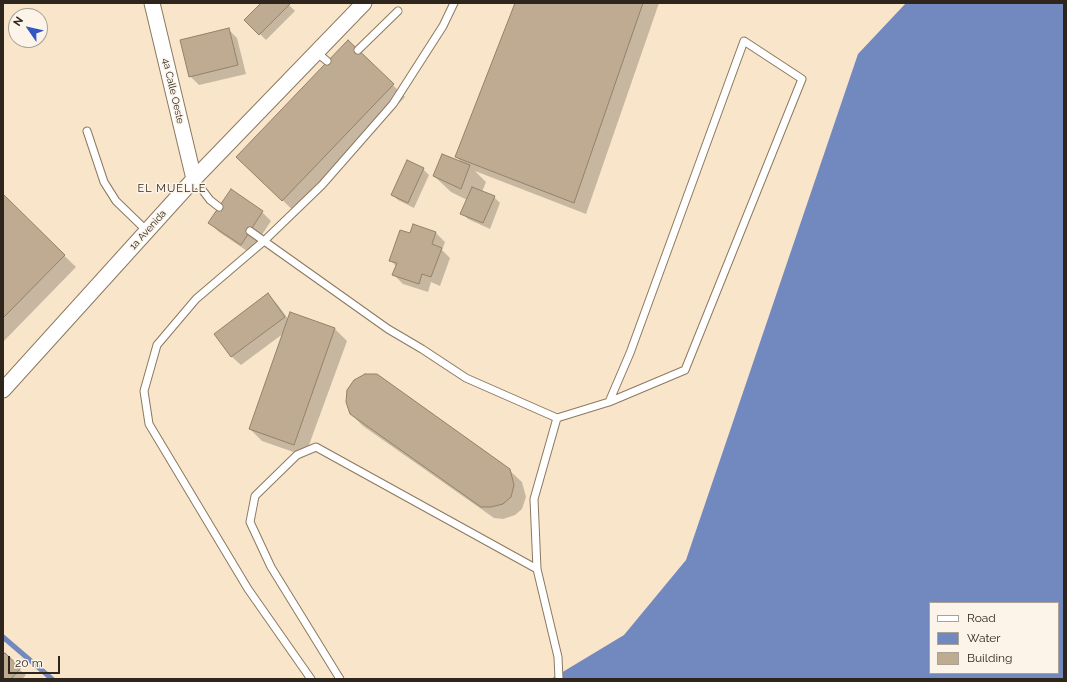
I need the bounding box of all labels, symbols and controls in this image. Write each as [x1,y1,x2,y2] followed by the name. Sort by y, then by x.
[8,8,48,48] north arrow
[11,14,26,29] text: N
[160,57,186,125] street label: 4a Calle Oeste
[137,182,207,196] district label: EL MUELLE
[127,208,169,252] street label: 1a Avenida
[929,602,1059,674] legend
[967,611,996,625] text: Road
[967,631,1001,645] text: Water
[10,648,62,674] scale bar
[967,651,1013,665] text: Building
[15,656,43,670] text: 20 m

